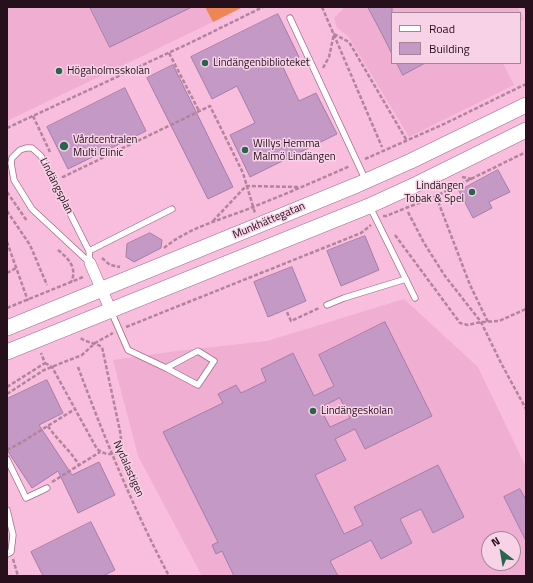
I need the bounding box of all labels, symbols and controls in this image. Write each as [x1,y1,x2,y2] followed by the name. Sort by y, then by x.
[391,12,521,64] legend
[429,19,455,38] text: Road
[429,39,470,58] text: Building
[213,56,310,70] place label: Lindängenbiblioteket
[200,58,210,68] marker: Lindängenbiblioteket
[67,64,150,78] place label: Högaholmsskolan
[54,66,64,76] marker: Högaholmsskolan
[73,133,137,159] place label: Vårdcentralen Multi Clinic
[253,137,336,163] place label: Willys Hemma Malmö Lindängen
[58,140,70,152] marker: Vårdcentralen Multi Clinic
[240,145,250,155] marker: Willys Hemma Malmö Lindängen
[36,156,76,216] street label: Lindängsplan
[405,179,464,205] place label: Lindängen Tobak & Spel
[467,187,477,197] marker: Lindängen Tobak & Spel
[231,200,307,242] street label: Munkhättegatan
[321,404,393,418] place label: Lindängeskolan
[308,406,318,416] marker: Lindängeskolan
[110,439,146,499] street label: Nydalastigen
[481,531,521,571] north arrow
[488,533,503,550] text: N

